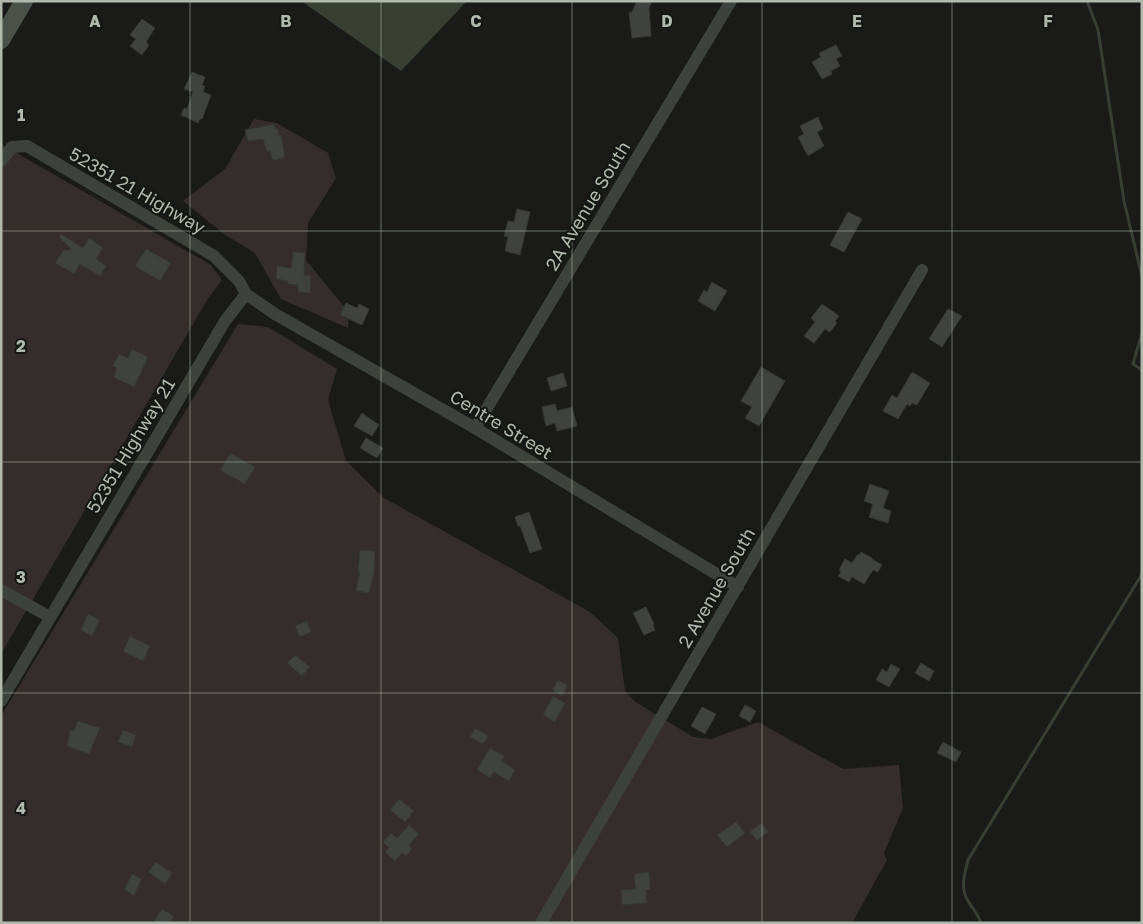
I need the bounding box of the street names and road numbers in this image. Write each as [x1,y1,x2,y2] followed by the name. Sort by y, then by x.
[540,137,634,274] street label: 2A Avenue South
[66,142,209,238] street label: 52351 21 Highway
[81,374,179,517] street label: 52351 Highway 21
[446,385,557,463] street label: Centre Street
[673,524,759,651] street label: 2 Avenue South

